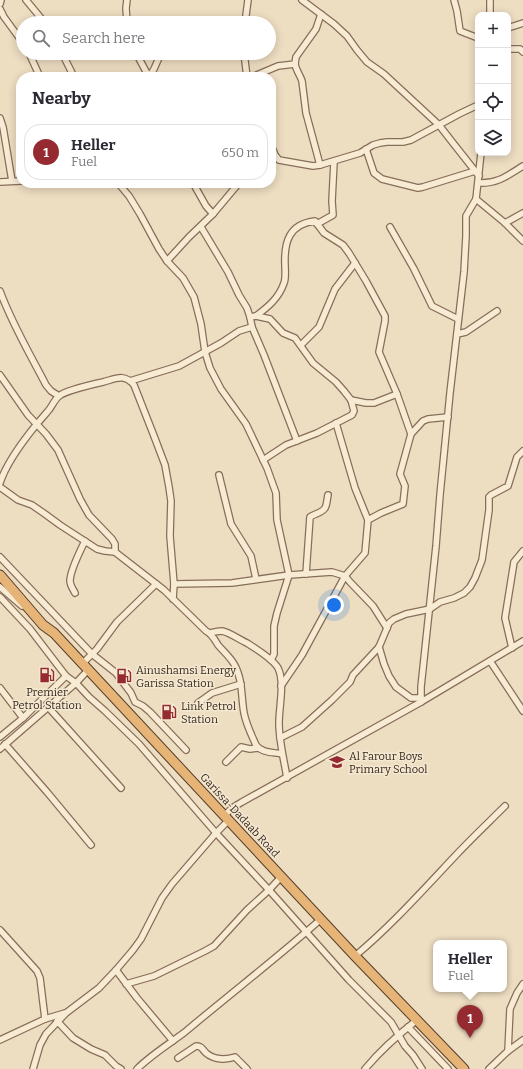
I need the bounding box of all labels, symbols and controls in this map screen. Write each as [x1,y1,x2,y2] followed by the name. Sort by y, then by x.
[475,12,511,156] map controls
[475,12,511,48] button: +
[16,16,276,60] search box
[30,27,52,49] icon: search
[62,29,145,47] text: Search here
[475,48,511,84] button: −
[475,84,511,120] button: locate
[32,88,91,109] text: Nearby
[475,120,511,156] button: layers
[71,136,116,154] text: Heller
[43,145,49,160] text: 1
[221,145,259,160] text: 650 m
[71,154,97,169] text: Fuel
[324,595,344,615] your location
[136,664,236,690] place label: Ainushamsi Energy Garissa Station
[38,666,56,684] fuel station icon: Premier Petrol Station
[115,667,133,685] fuel station icon: Ainushamsi Energy Garissa Station
[12,686,82,712] place label: Premier Petrol Station
[181,700,236,726] place label: Link Petrol Station
[160,703,178,721] fuel station icon: Link Petrol Station
[349,750,428,776] place label: Al Farour Boys Primary School
[328,753,346,771] school or university icon: Al Farour Boys Primary School
[197,771,282,860] street label: Garissa-Dadaab Road
[433,940,507,992] popup
[448,950,492,968] text: Heller
[448,968,474,983] text: Fuel
[457,1005,483,1038] pin: 1

